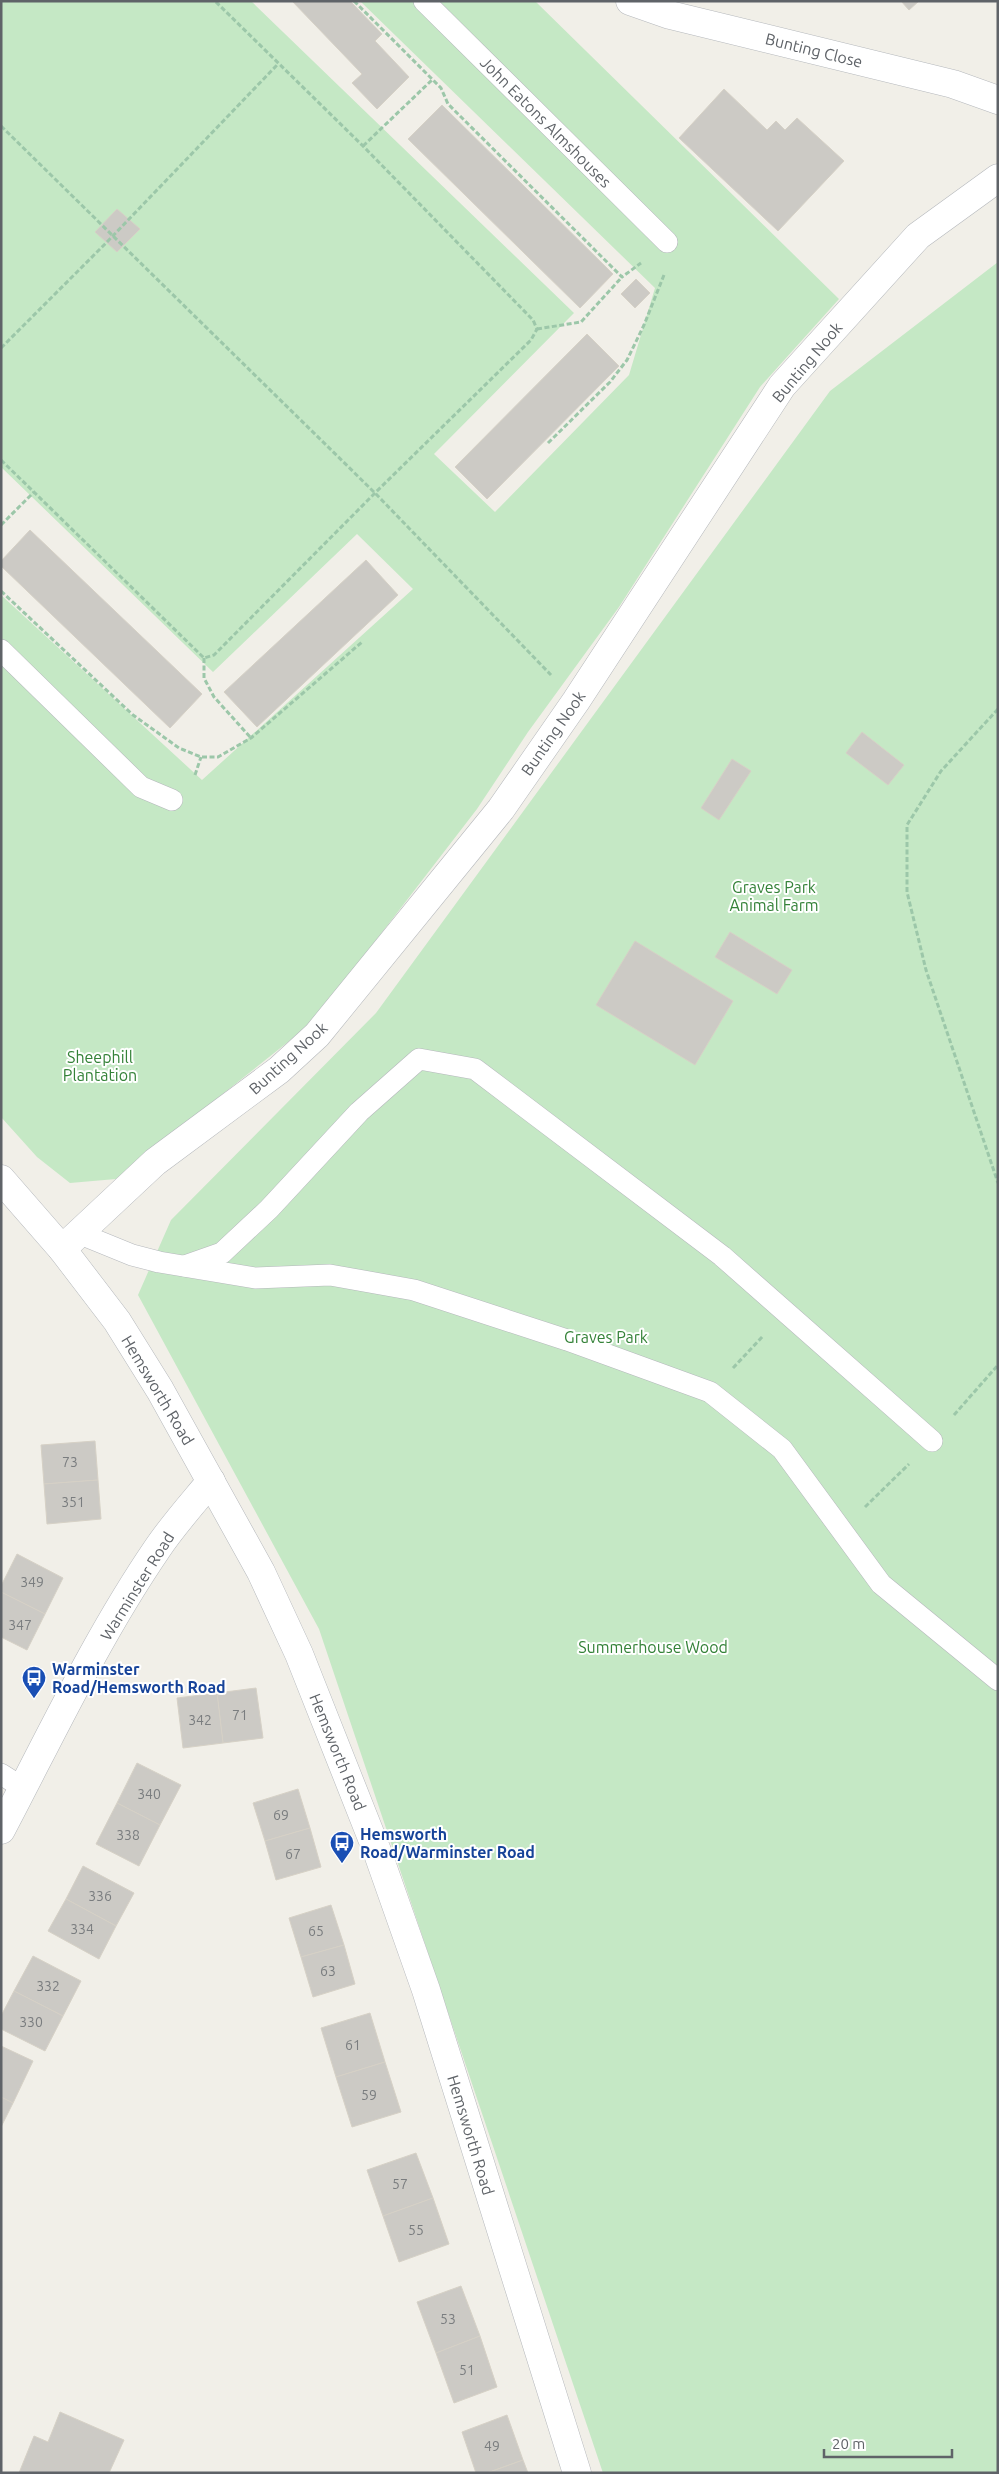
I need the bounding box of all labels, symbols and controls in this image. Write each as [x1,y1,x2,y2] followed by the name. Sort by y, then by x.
[763,29,865,71] street label: Bunting Close
[477,53,615,191] street label: John Eatons Almshouses
[768,318,846,406] street label: Bunting Nook
[517,687,589,779] street label: Bunting Nook
[729,878,819,914] park label: Graves Park Animal Farm
[245,1018,331,1098] street label: Bunting Nook
[63,1048,137,1084] park label: Sheephill Plantation
[564,1328,648,1346] park label: Graves Park
[118,1332,198,1448] street label: Hemsworth Road
[62,1454,78,1470] house number: 73
[61,1494,85,1510] house number: 351
[96,1529,178,1643] street label: Warminster Road
[20,1574,44,1590] house number: 349
[8,1617,32,1633] house number: 347
[578,1638,728,1656] park label: Summerhouse Wood
[52,1660,226,1696] place label: Warminster Road/Hemsworth Road
[21,1665,47,1699] bus stop icon: Warminster Road/Hemsworth Road
[306,1691,370,1813] street label: Hemsworth Road
[232,1707,248,1723] house number: 71
[188,1712,212,1728] house number: 342
[137,1786,161,1802] house number: 340
[273,1807,289,1823] house number: 69
[360,1825,535,1861] place label: Hemsworth Road/Warminster Road
[116,1827,140,1843] house number: 338
[329,1830,355,1864] bus stop icon: Hemsworth Road/Warminster Road
[285,1846,301,1862] house number: 67
[88,1888,112,1904] house number: 336
[70,1921,94,1937] house number: 334
[308,1923,324,1939] house number: 65
[320,1963,336,1979] house number: 63
[36,1978,60,1994] house number: 332
[19,2014,43,2030] house number: 330
[345,2037,361,2053] house number: 61
[444,2073,498,2197] street label: Hemsworth Road
[361,2087,377,2103] house number: 59
[392,2176,408,2192] house number: 57
[408,2222,424,2238] house number: 55
[440,2311,456,2327] house number: 53
[459,2362,475,2378] house number: 51
[824,2426,952,2458] scale bar
[832,2435,865,2452] text: 20 m
[484,2438,500,2454] house number: 49

